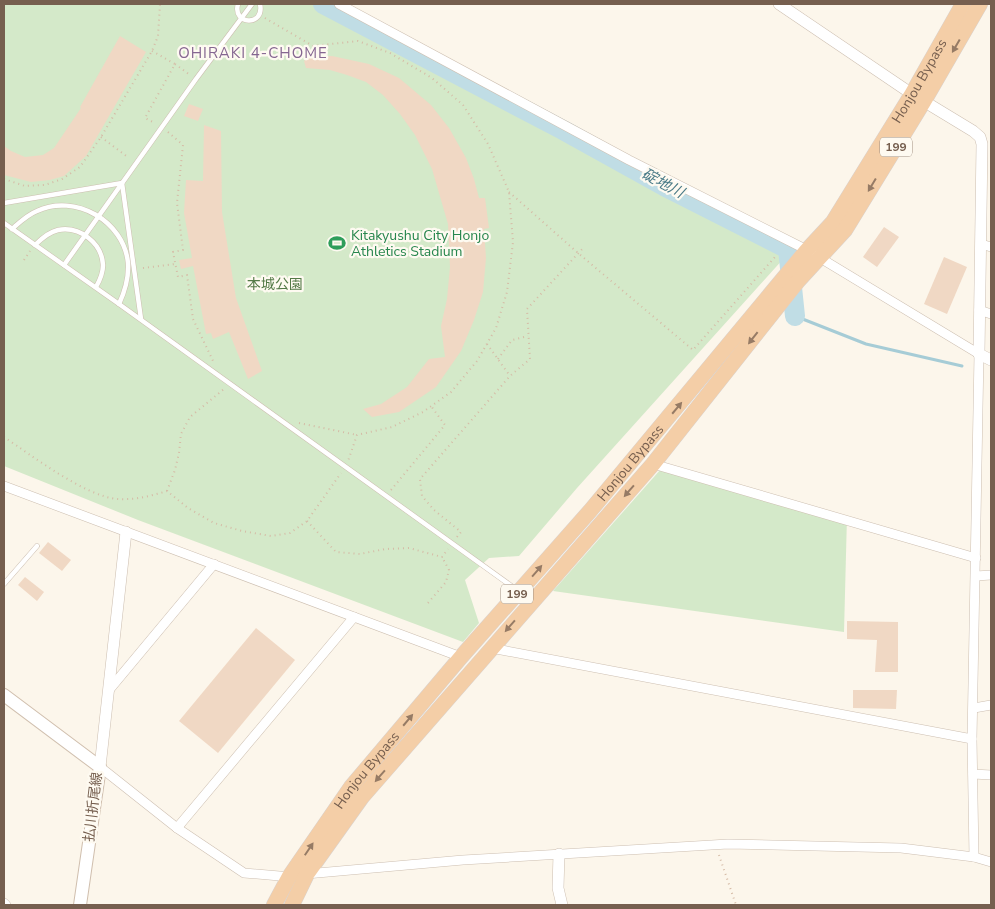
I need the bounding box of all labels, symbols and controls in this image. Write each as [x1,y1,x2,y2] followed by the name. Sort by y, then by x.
[887,35,951,127] street label: Honjou Bypass
[951,39,960,52] one-way arrow
[178,43,328,63] district label: OHIRAKI 4-CHOME
[880,138,912,156] road number: 199
[638,164,689,203] water label: 碇地川
[868,179,877,192] one-way arrow
[351,226,489,261] place label: Kitakyushu City Honjo Athletics Stadium
[327,233,347,253] sports icon: Kitakyushu City Honjo Athletics Stadium
[247,275,303,294] park label: 本城公園
[747,331,758,344] one-way arrow
[671,401,682,414] one-way arrow
[593,420,668,505] street label: Honjou Bypass
[623,485,635,497] one-way arrow
[531,566,543,578] one-way arrow
[501,584,533,604] road number: 199
[504,620,515,633] one-way arrow
[402,714,413,727] one-way arrow
[329,727,404,812] street label: Honjou Bypass
[375,769,386,782] one-way arrow
[79,771,107,843] street label: 払川折尾線
[304,842,314,856] one-way arrow

